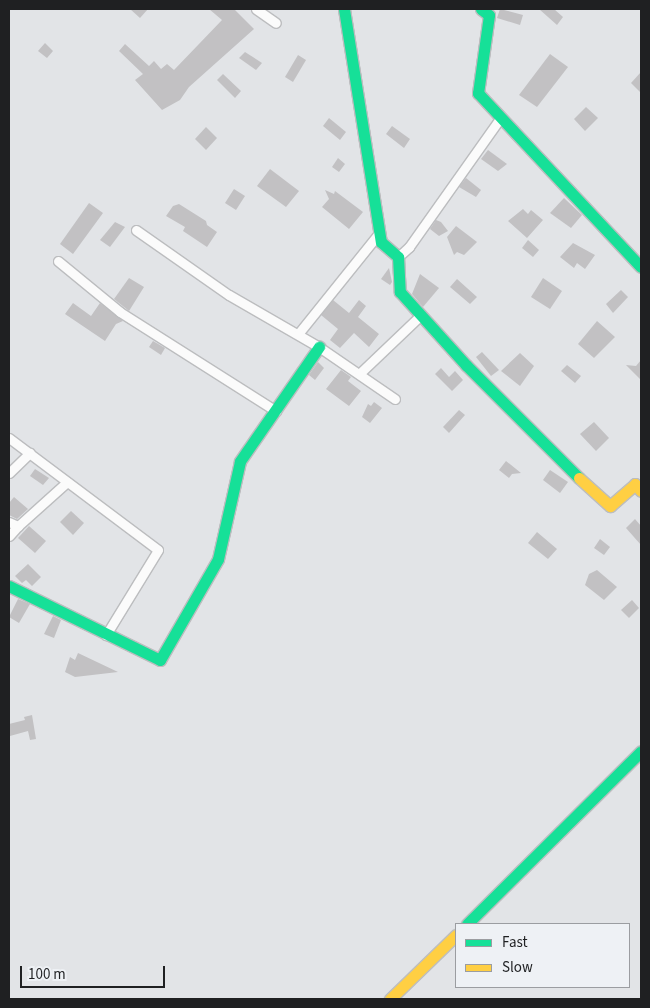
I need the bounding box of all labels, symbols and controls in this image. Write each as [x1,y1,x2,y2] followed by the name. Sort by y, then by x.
[455,923,630,988] legend
[502,932,528,953] text: Fast
[22,956,168,988] scale bar
[502,957,533,978] text: Slow
[28,964,66,985] text: 100 m

